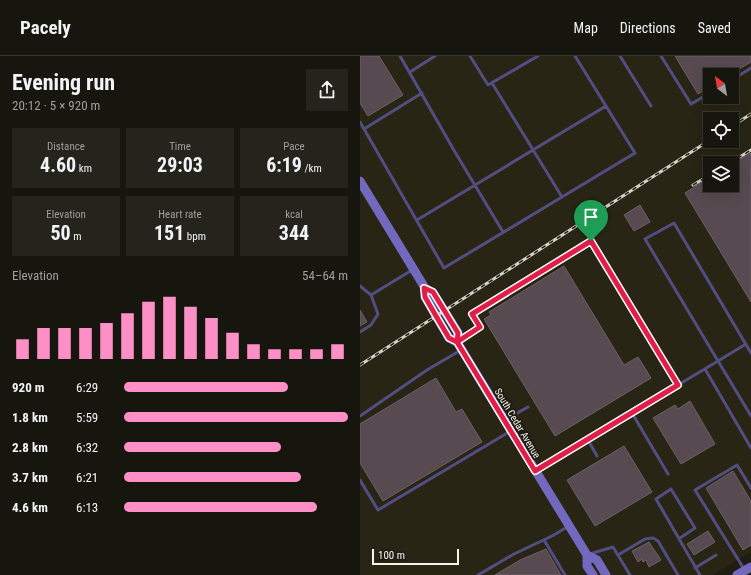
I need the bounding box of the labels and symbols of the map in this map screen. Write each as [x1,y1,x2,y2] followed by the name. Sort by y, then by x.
[703,68,739,104] north arrow
[574,200,608,241] pin
[492,386,543,460] street label: South Cedar Avenue
[372,547,459,566] scale bar

